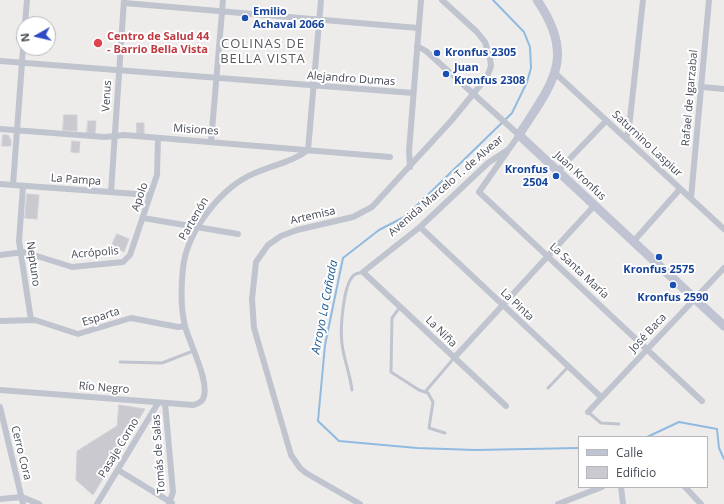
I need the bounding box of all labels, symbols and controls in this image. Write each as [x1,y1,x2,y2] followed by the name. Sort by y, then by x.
[253,5,324,31] place label: Emilio Achaval 2066
[240,13,250,23] marker: Emilio Achaval 2066
[16,16,56,56] north arrow
[107,30,209,56] place label: Centro de Salud 44 - Barrio Bella Vista
[17,32,33,43] text: N
[220,36,306,67] district label: COLINAS DE BELLA VISTA
[92,37,104,49] marker: Centro de Salud 44 - Barrio Bella Vista
[445,46,516,60] place label: Kronfus 2305
[432,48,442,58] marker: Kronfus 2305
[679,49,701,147] street label: Rafael de Igarzabal
[454,61,525,87] place label: Juan Kronfus 2308
[306,69,396,89] street label: Alejandro Dumas
[441,69,451,79] marker: Juan Kronfus 2308
[100,80,114,112] street label: Venus
[609,108,685,180] street label: Saturnino Laspiur
[173,122,219,138] street label: Misiones
[386,133,506,239] street label: Avenida Marcelo T. de Alvear
[551,149,609,203] street label: Juan Kronfus
[505,163,548,189] place label: Kronfus 2504
[551,171,561,181] marker: Kronfus 2504
[50,172,102,188] street label: La Pampa
[129,181,151,213] street label: Apolo
[176,195,212,243] street label: Partenón
[289,204,337,228] street label: Artemisa
[547,240,611,302] street label: La Santa María
[23,241,43,287] street label: Neptuno
[71,244,119,262] street label: Acrópolis
[654,252,664,262] marker: Kronfus 2575
[309,259,341,355] water label: Arroyo La Cañada
[623,263,695,277] place label: Kronfus 2575
[668,280,678,290] marker: Kronfus 2590
[498,286,536,324] street label: La Pinta
[637,291,709,305] place label: Kronfus 2590
[81,305,121,329] street label: Esparta
[627,311,669,355] street label: José Baca
[423,314,459,350] street label: La Niña
[78,380,130,396] street label: Río Negro
[150,414,168,494] street label: Tomás de Salas
[96,416,142,480] street label: Pasaje Corno
[8,424,34,482] street label: Cerro Cora
[578,436,708,488] legend
[616,444,643,461] text: Calle
[616,464,656,481] text: Edificio

